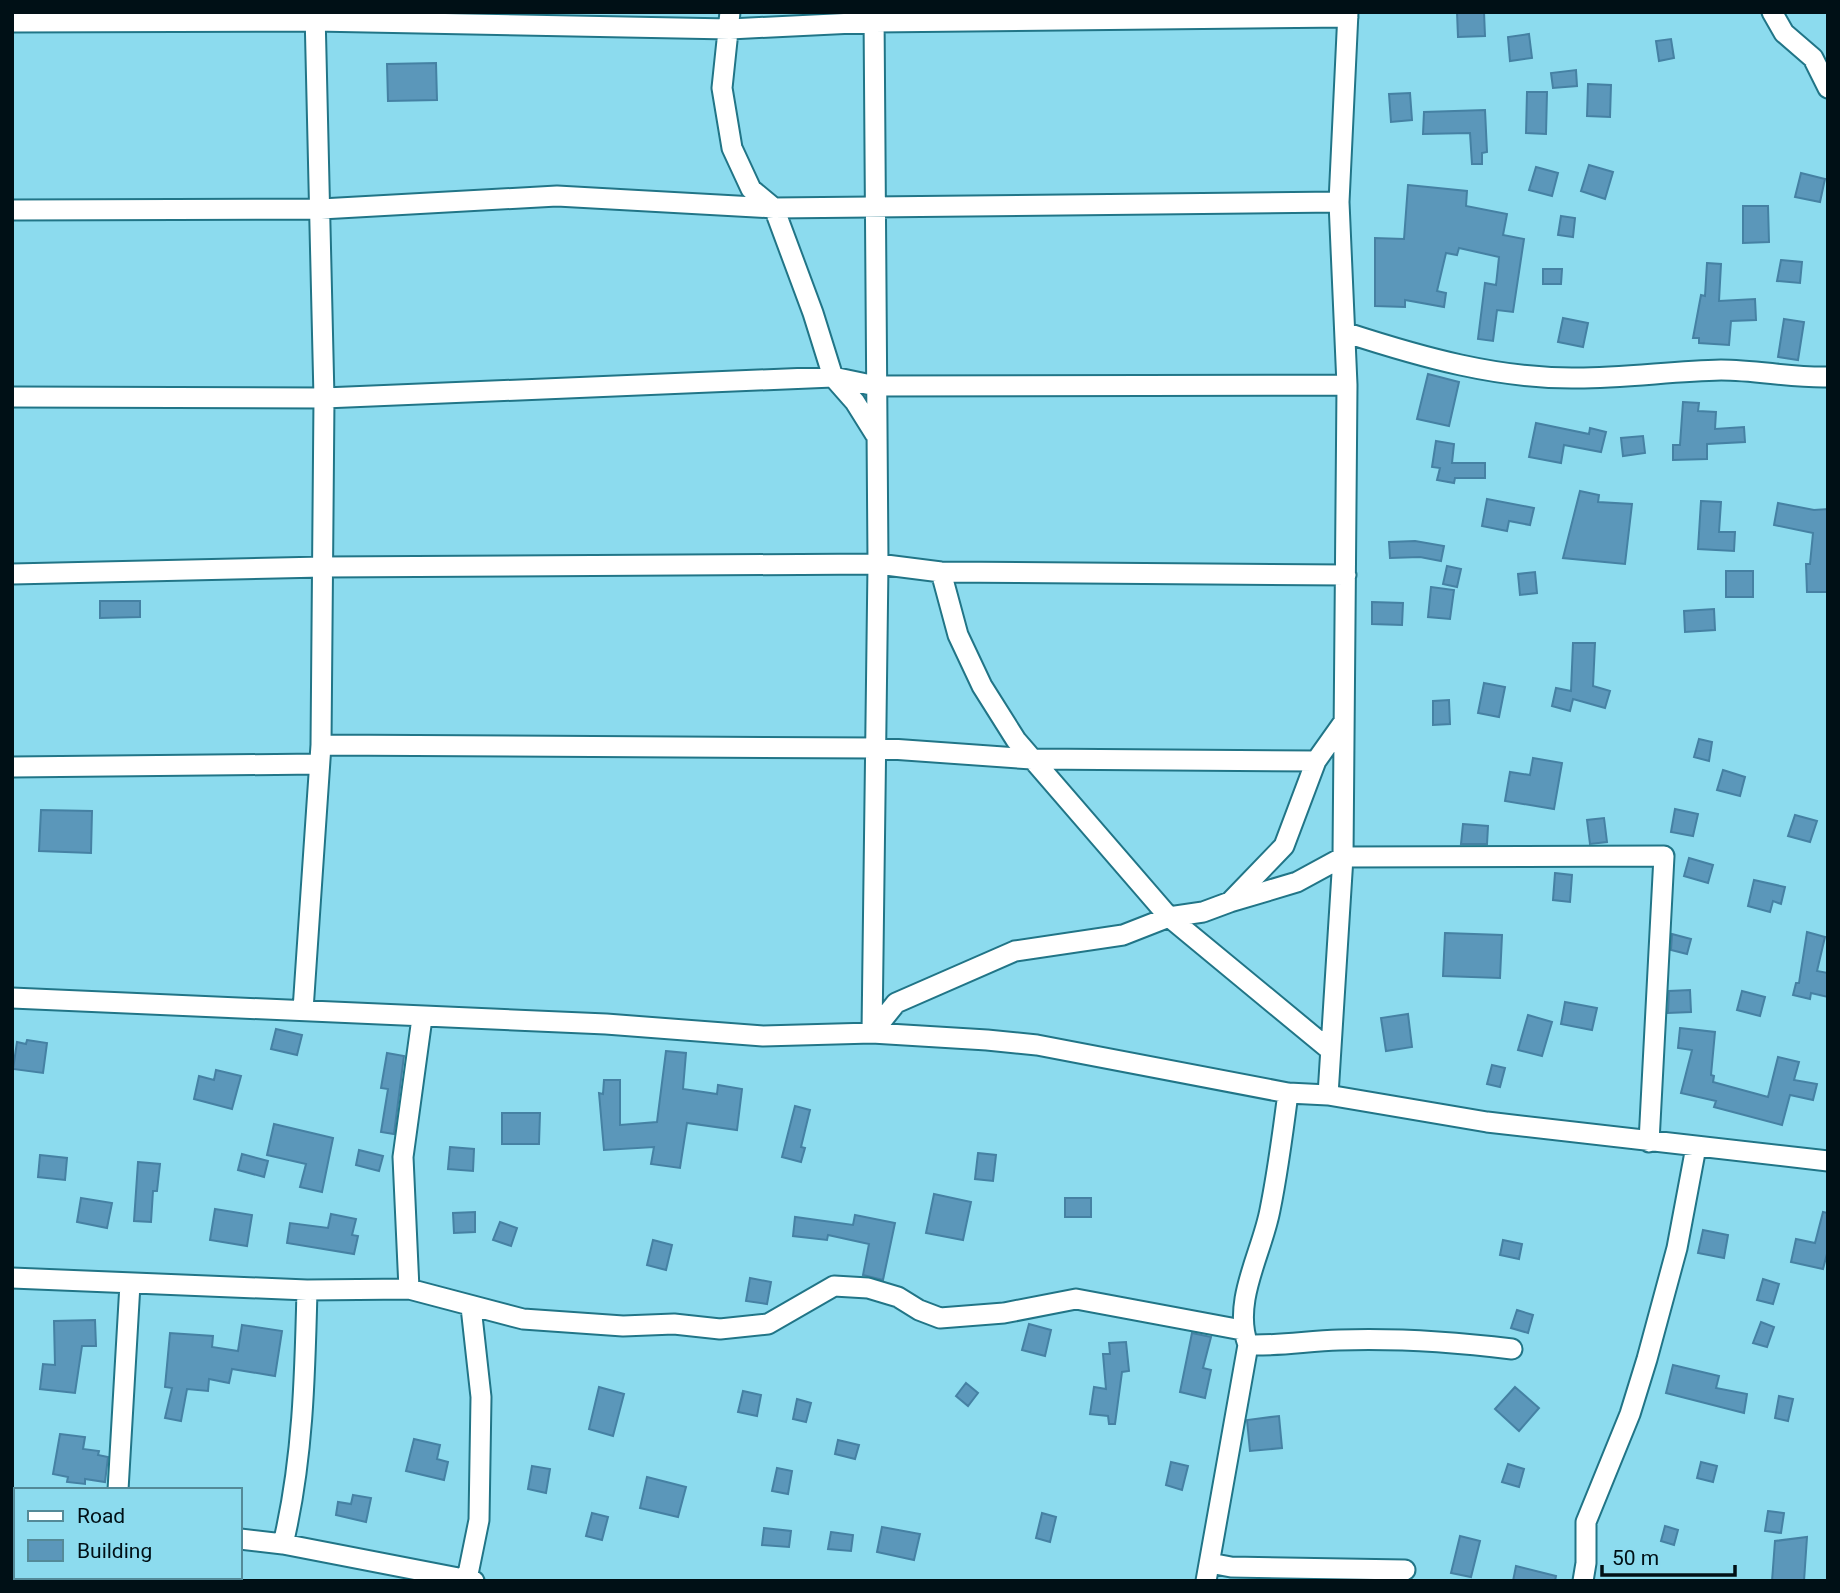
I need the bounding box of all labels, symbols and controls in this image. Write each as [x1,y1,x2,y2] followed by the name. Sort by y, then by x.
[14,1488,242,1579] legend
[77,1504,125,1528] text: Road
[1602,1534,1735,1578] scale bar
[77,1539,152,1563] text: Building
[1612,1546,1659,1570] text: 50 m

